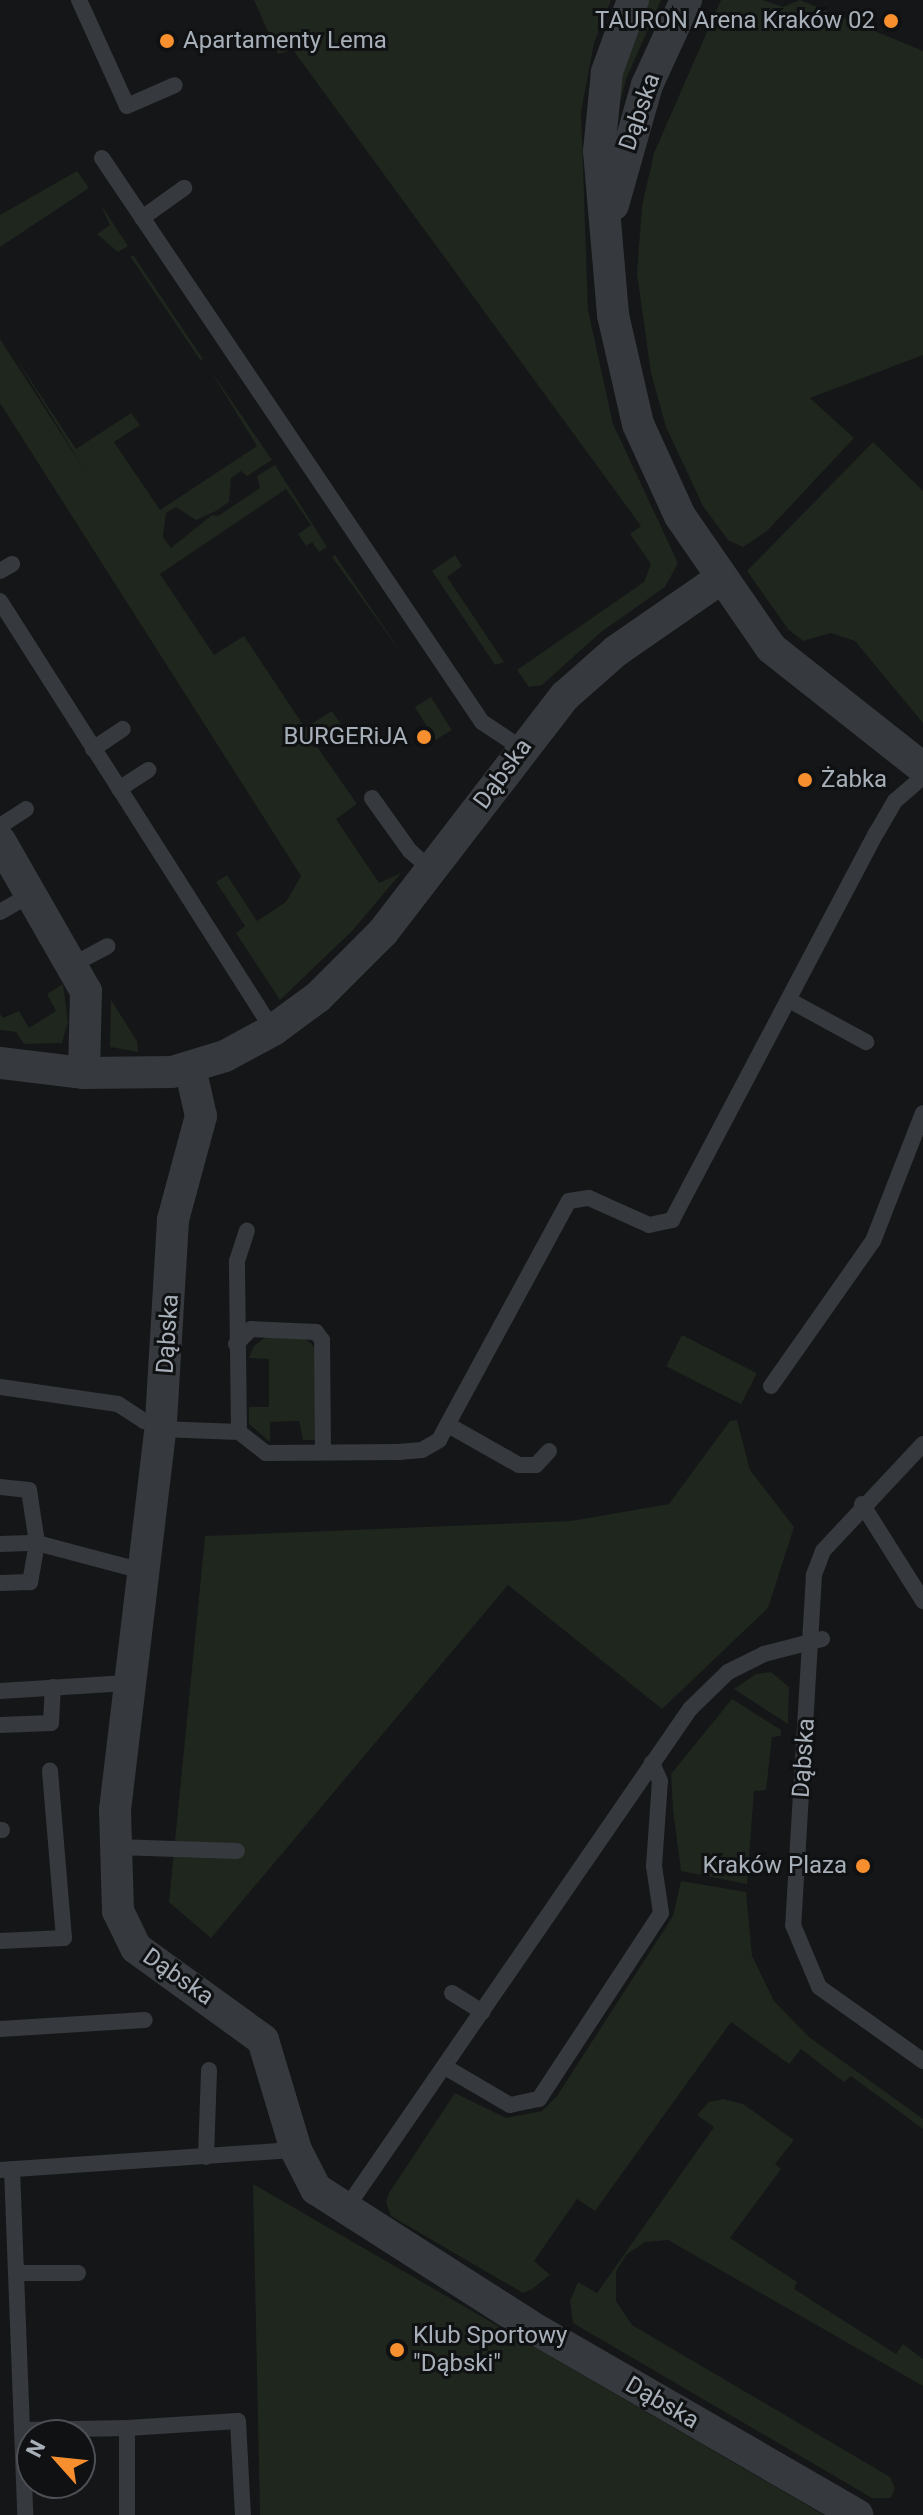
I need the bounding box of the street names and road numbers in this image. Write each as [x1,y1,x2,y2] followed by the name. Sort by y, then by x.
[613,70,667,154] street label: Dąbska
[468,733,538,815] street label: Dąbska
[151,1293,185,1375] street label: Dąbska
[787,1717,821,1799] street label: Dąbska
[137,1942,219,2012] street label: Dąbska
[620,2371,704,2435] street label: Dąbska

